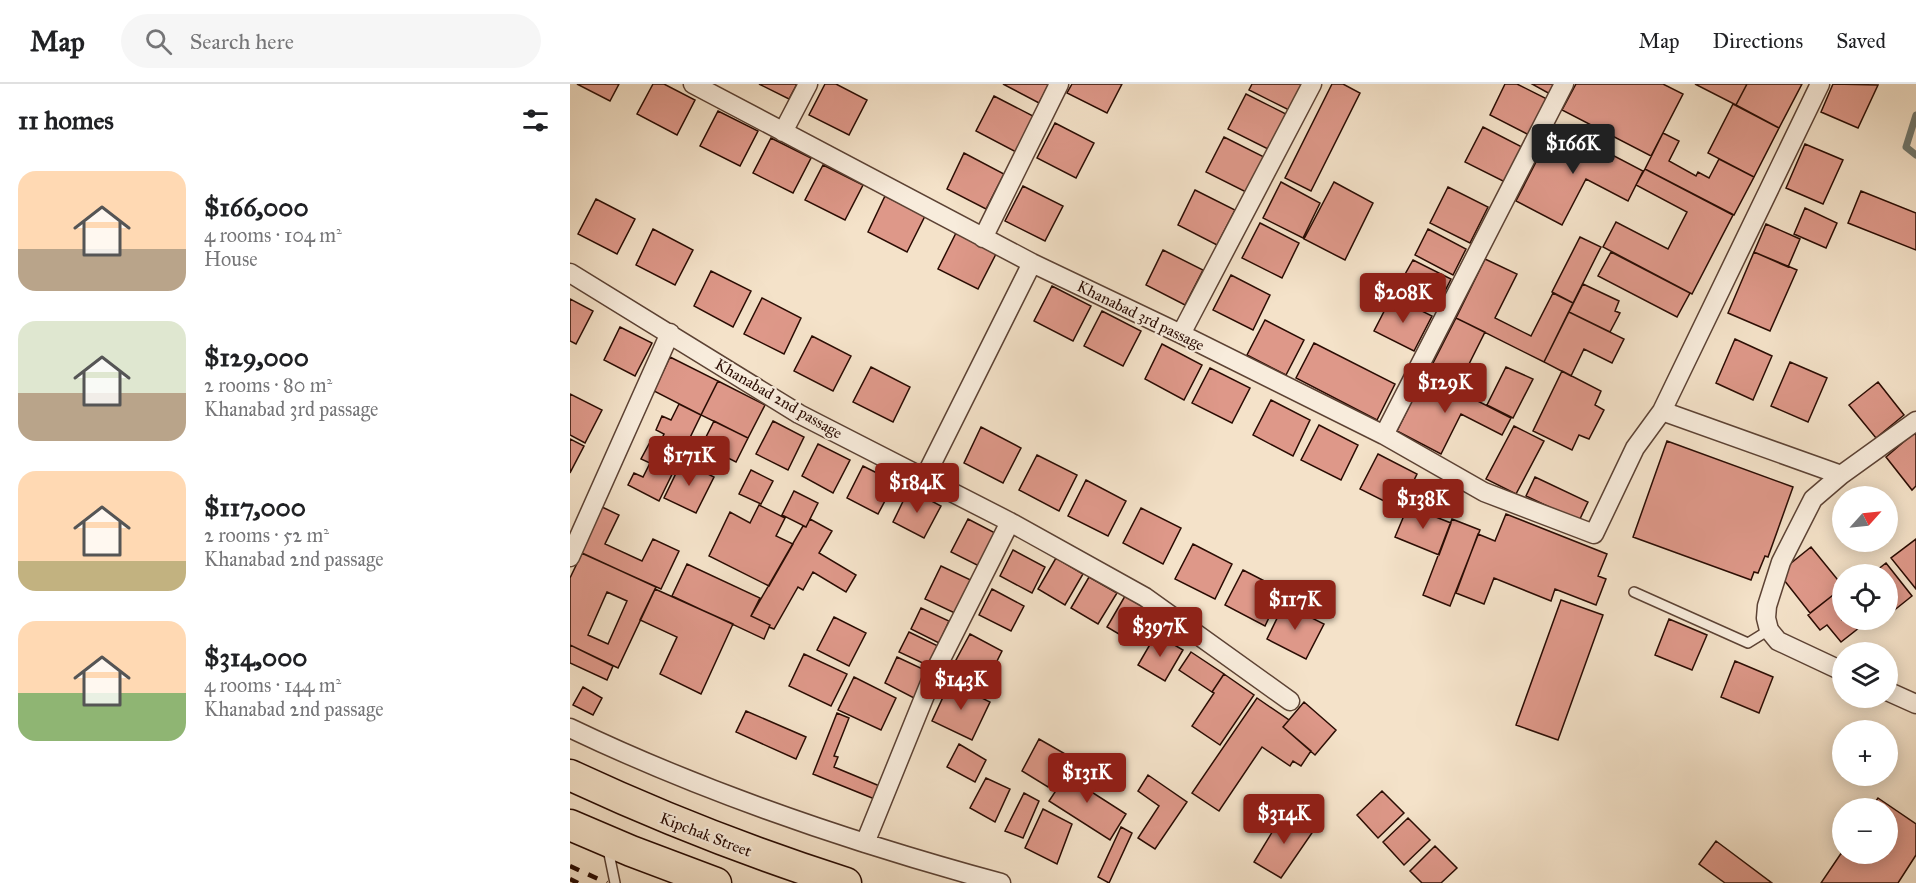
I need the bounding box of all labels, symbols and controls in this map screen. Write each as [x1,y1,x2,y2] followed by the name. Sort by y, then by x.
[121,14,541,68] search box
[30,24,85,59] text: Map
[142,25,175,58] icon: search
[190,28,294,55] text: Search here
[1639,28,1680,54] text: Map
[1713,28,1803,54] text: Directions
[1836,28,1886,54] text: Saved
[18,104,114,136] text: 11 homes
[519,104,552,137] icon: filters
[1531,124,1615,175] pin: $166K
[1546,131,1600,155] text: $166K
[204,191,309,223] text: $166,000
[66,195,138,267] icon: home
[204,223,342,247] text: 4 rooms · 104 m²
[204,247,258,271] text: House
[1361,273,1445,324] pin: $208K
[1073,276,1208,356] street label: Khanabad 3rd passage
[1374,280,1432,304] text: $208K
[204,341,309,373] text: $129,000
[66,345,138,417] icon: home
[711,354,846,444] street label: Khanabad 2nd passage
[1403,363,1487,414] pin: $129K
[1418,370,1472,394] text: $129K
[204,373,332,397] text: 2 rooms · 80 m²
[204,397,378,421] text: Khanabad 3rd passage
[647,436,731,487] pin: $171K
[663,443,715,467] text: $171K
[875,463,959,514] pin: $184K
[889,470,945,494] text: $184K
[1381,479,1465,530] pin: $138K
[1397,486,1449,510] text: $138K
[1832,486,1898,552] north arrow
[1832,486,1898,864] map controls
[204,491,306,523] text: $117,000
[66,495,138,567] icon: home
[204,523,329,547] text: 2 rooms · 52 m²
[204,547,384,571] text: Khanabad 2nd passage
[1832,564,1898,630] button: locate
[1253,580,1337,631] pin: $117K
[1269,587,1321,611] text: $117K
[1118,607,1202,658] pin: $397K
[1132,614,1188,638] text: $397K
[204,641,307,673] text: $314,000
[1832,642,1898,708] button: layers
[66,645,138,717] icon: home
[919,660,1003,711] pin: $143K
[934,667,988,691] text: $143K
[204,673,341,697] text: 4 rooms · 144 m²
[204,697,384,721] text: Khanabad 2nd passage
[1832,720,1898,786] button: +
[1045,753,1129,804] pin: $131K
[1062,760,1112,784] text: $131K
[1242,794,1326,845] pin: $314K
[1832,798,1898,864] button: −
[1257,801,1311,825] text: $314K
[657,808,755,861] street label: Kipchak Street

